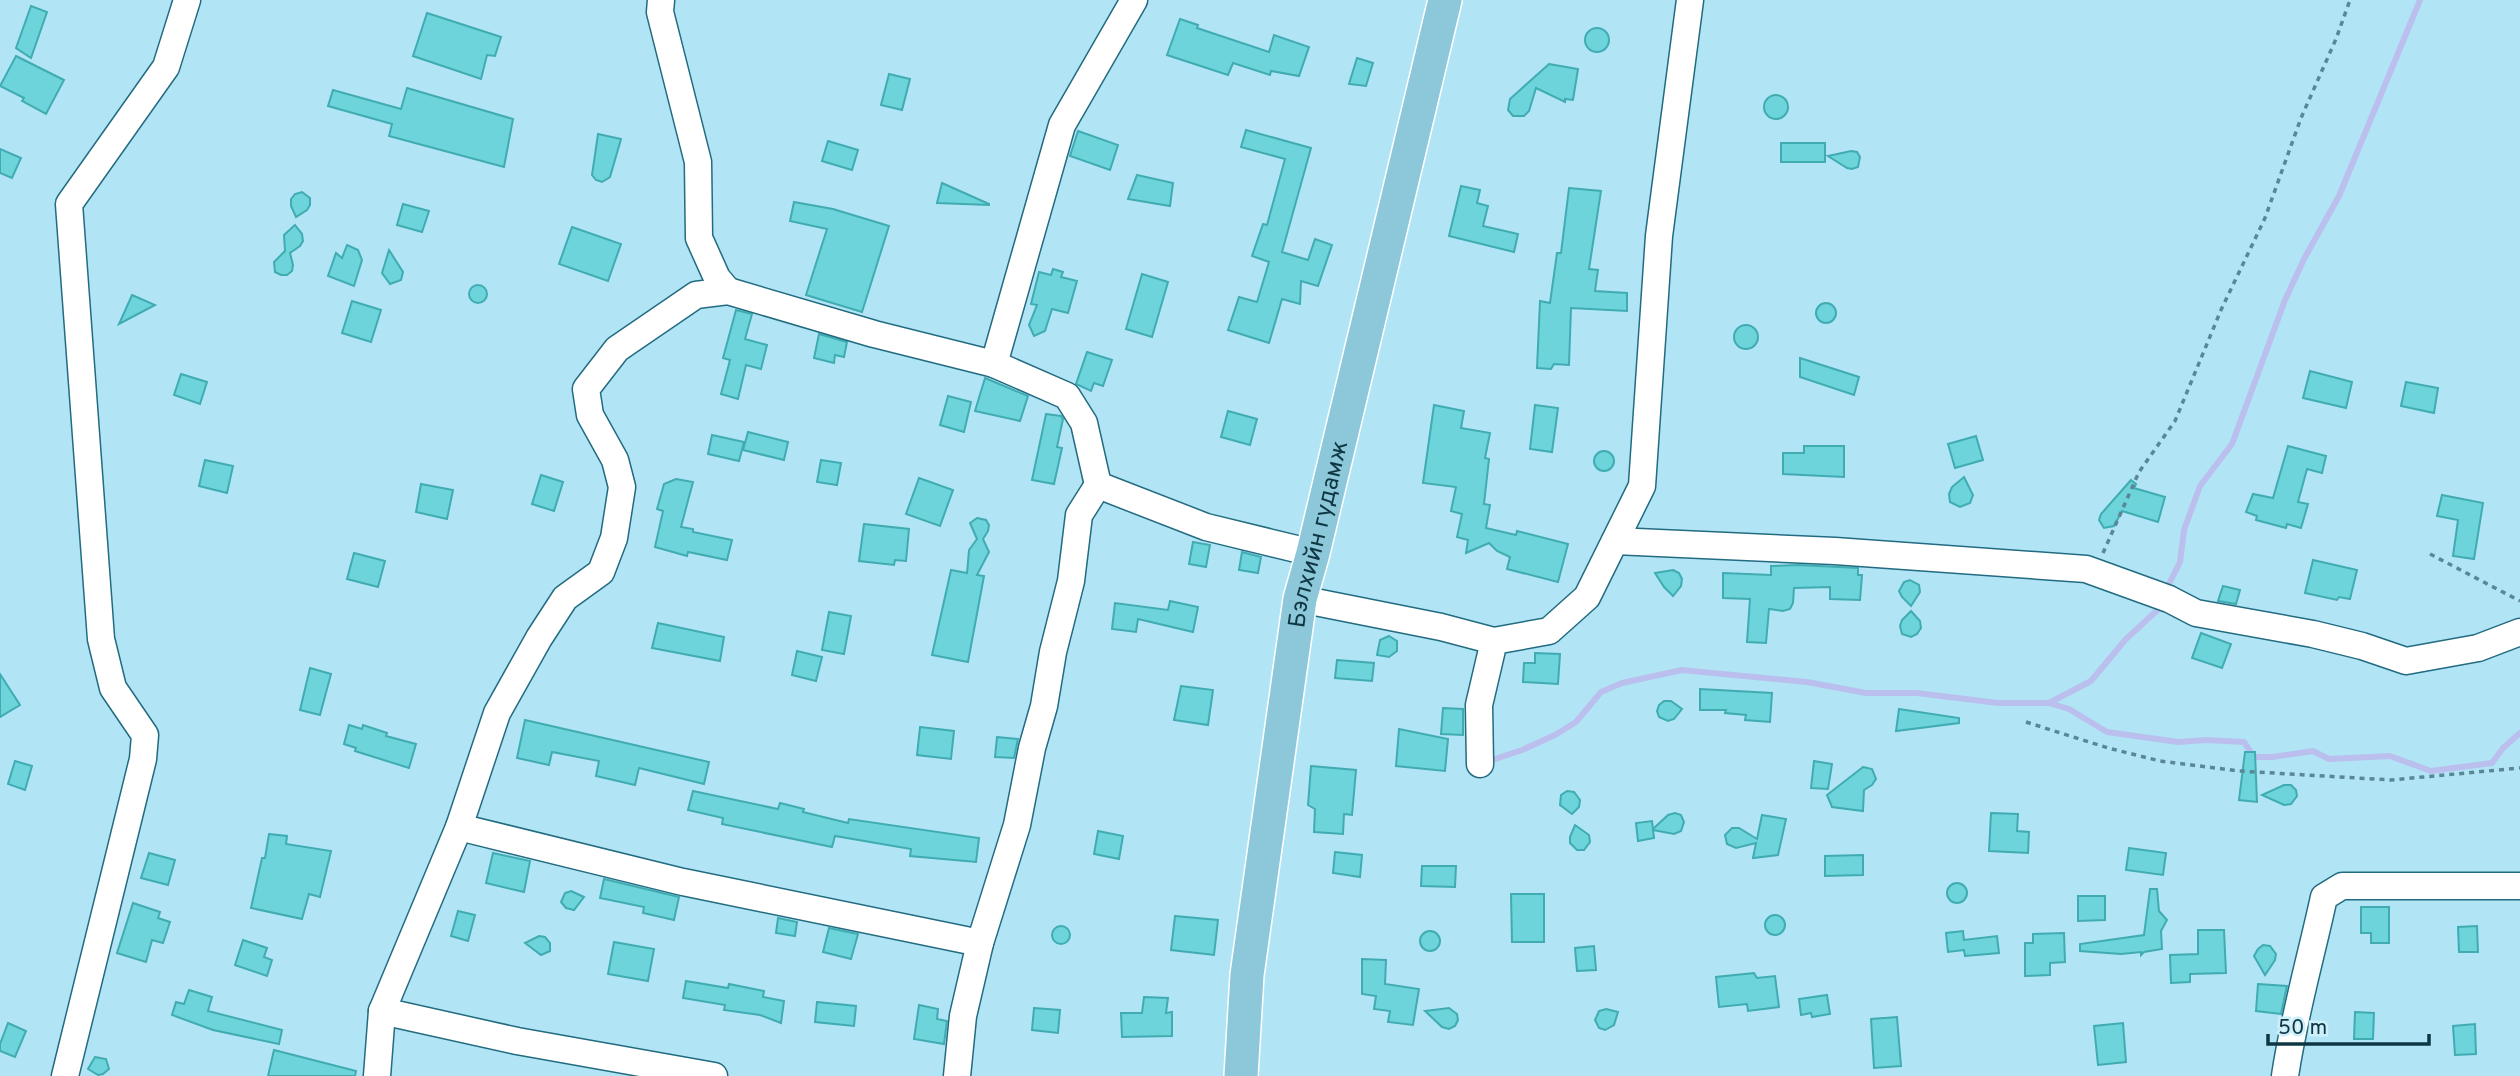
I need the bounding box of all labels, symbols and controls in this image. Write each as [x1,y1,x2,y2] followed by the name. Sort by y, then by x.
[1283,438,1356,630] street label: Бэлхийн гудамж
[2268,1002,2429,1046] scale bar
[2278,1015,2327,1042] text: 50 m

